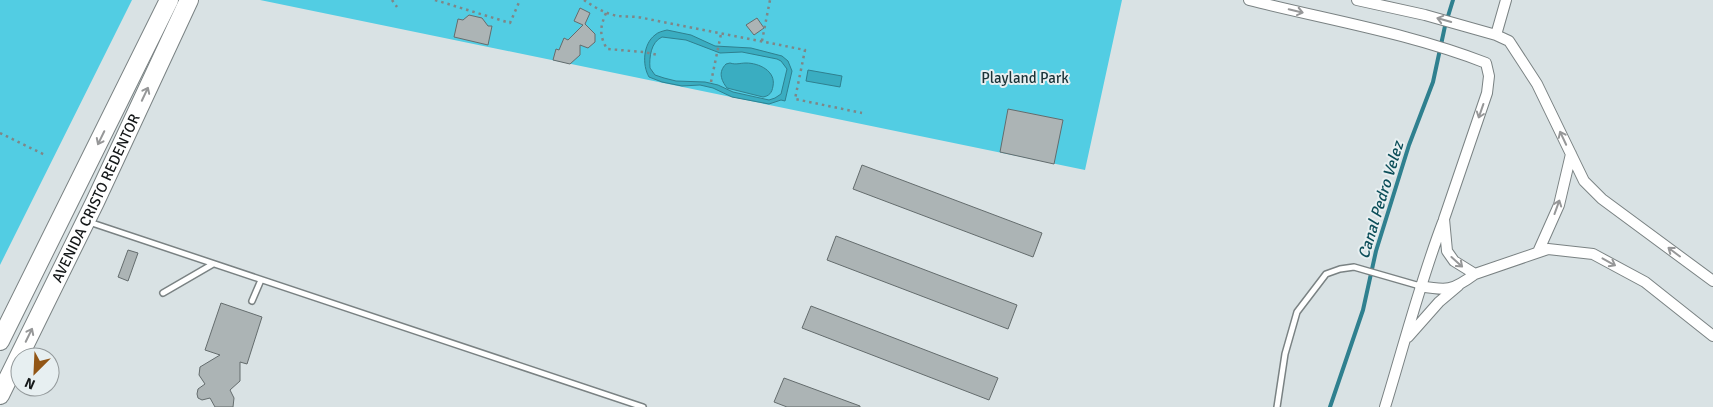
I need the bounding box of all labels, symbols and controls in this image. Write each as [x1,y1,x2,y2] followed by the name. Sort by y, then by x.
[1288,7,1304,16] one-way arrow
[1436,15,1452,25] one-way arrow
[981,69,1069,87] park label: Playland Park
[140,87,150,102] one-way arrow
[1476,102,1485,118] one-way arrow
[48,111,144,285] street label: AVENIDA CRISTO REDENTOR
[96,130,105,145] one-way arrow
[1558,131,1567,146] one-way arrow
[1354,138,1409,261] water label: Canal Pedro Velez
[1553,200,1562,215] one-way arrow
[1667,247,1681,257] one-way arrow
[1451,257,1464,268] one-way arrow
[1601,258,1615,268] one-way arrow
[24,328,34,343] one-way arrow
[10,347,60,397] north arrow
[22,374,38,393] text: N

